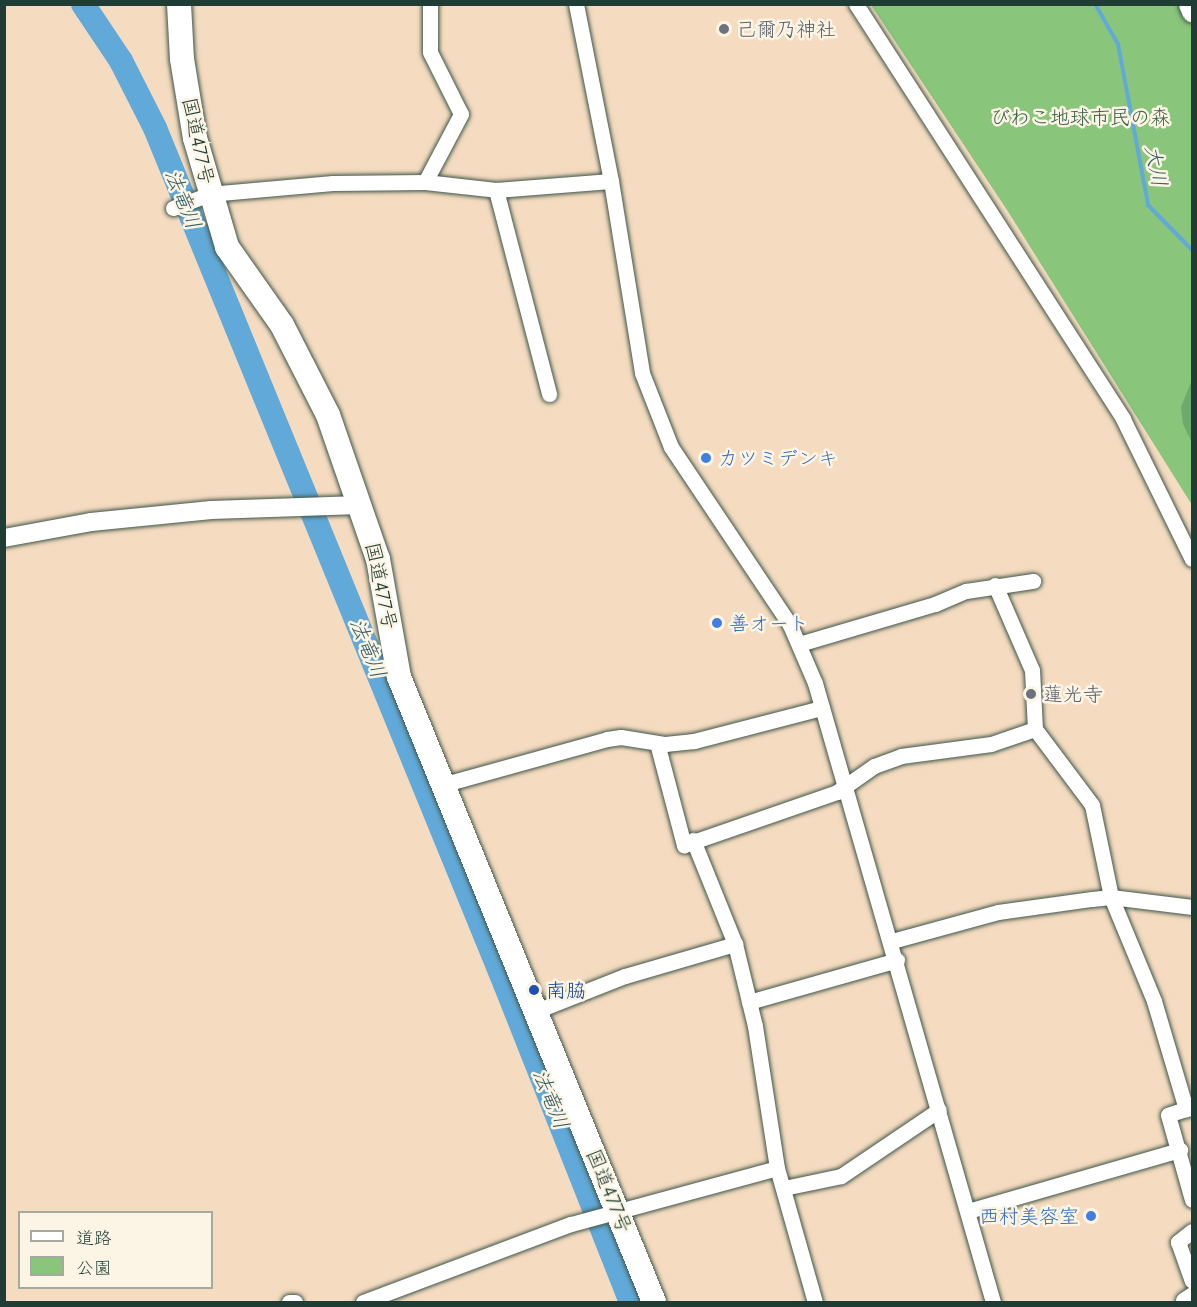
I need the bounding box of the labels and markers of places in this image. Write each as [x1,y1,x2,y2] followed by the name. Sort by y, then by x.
[736,17,836,41] place label: 己爾乃神社
[717,22,731,36] marker: 己爾乃神社
[718,446,838,470] place label: カツミデンキ
[699,451,713,465] marker: カツミデンキ
[729,611,809,635] place label: 善オート
[710,616,724,630] marker: 善オート
[1043,682,1103,706] place label: 蓮光寺
[1024,687,1038,701] marker: 蓮光寺
[546,978,586,1002] place label: 南脇
[527,983,541,997] marker: 南脇
[979,1204,1079,1228] place label: 西村美容室
[1084,1209,1098,1223] marker: 西村美容室

